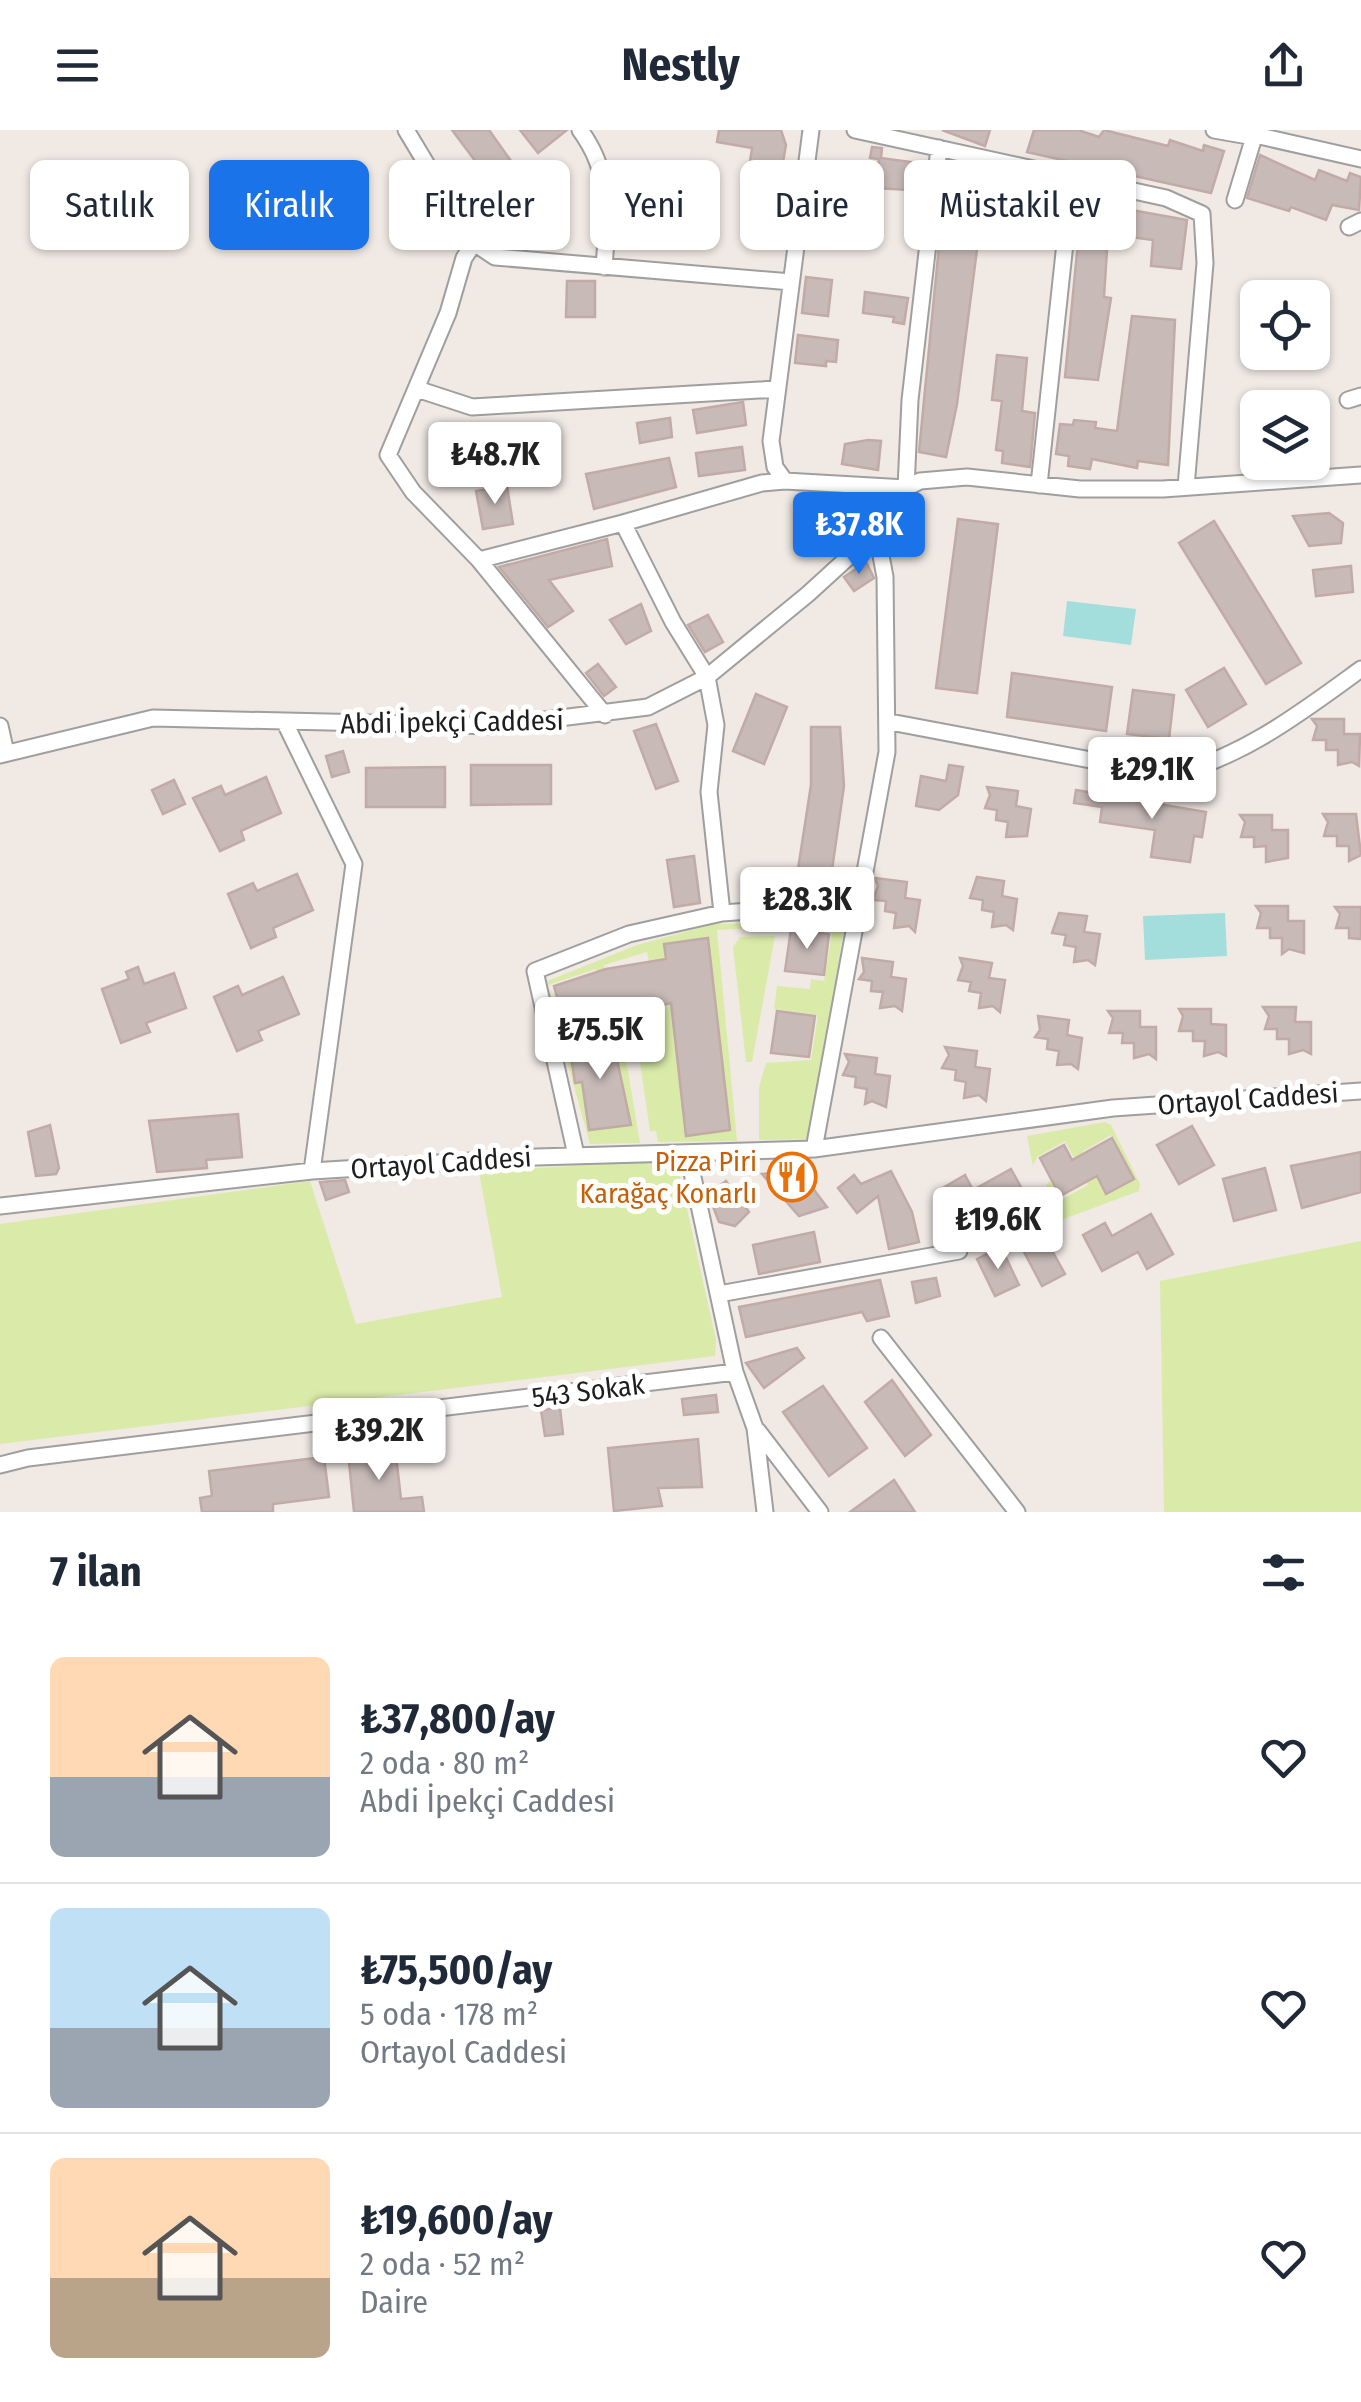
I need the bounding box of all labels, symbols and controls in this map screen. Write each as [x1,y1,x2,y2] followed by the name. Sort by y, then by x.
[50,38,105,93] icon: menu
[621,38,740,92] text: Nestly
[1256,38,1311,93] icon: share
[30,160,189,250] chip: Satılık
[209,160,369,250] chip: Kiralık
[389,160,570,250] chip: Filtreler
[590,160,720,250] chip: Yeni
[740,160,884,250] chip: Daire
[904,160,1136,250] chip: Müstakil ev
[1240,280,1330,480] map controls
[1240,280,1330,370] button: locate
[1240,390,1330,480] button: layers
[414,422,576,507] pin: ₺48.7K
[450,435,540,473] text: ₺48.7K
[778,492,940,577] pin: ₺37.8K
[815,505,903,543] text: ₺37.8K
[340,704,564,740] street label: Abdi İpekçi Caddesi
[1071,737,1233,822] pin: ₺29.1K
[1110,750,1194,788] text: ₺29.1K
[726,867,888,952] pin: ₺28.3K
[762,880,852,918] text: ₺28.3K
[519,997,681,1082] pin: ₺75.5K
[557,1010,643,1048] text: ₺75.5K
[1156,1076,1340,1122] street label: Ortayol Caddesi
[349,1140,533,1186] street label: Ortayol Caddesi
[580,1145,757,1210] place label: Pizza Piri Karağaç Konarlı
[766,1151,818,1203] restaurant icon: Pizza Piri Karağaç Konarlı
[917,1187,1079,1272] pin: ₺19.6K
[955,1200,1041,1238] text: ₺19.6K
[530,1368,647,1414] street label: 543 Sokak
[298,1398,460,1483] pin: ₺39.2K
[335,1411,423,1449] text: ₺39.2K
[1256,1545,1311,1600] icon: filters
[50,1547,142,1597] text: 7 ilan
[360,1694,555,1744] text: ₺37,800/ay
[130,1697,250,1817] icon: home
[1256,1730,1311,1785] icon: heart
[360,1744,529,1782] text: 2 oda · 80 m²
[360,1782,615,1820] text: Abdi İpekçi Caddesi
[360,1945,552,1995] text: ₺75,500/ay
[130,1948,250,2068] icon: home
[1256,1981,1311,2036] icon: heart
[360,1995,538,2033] text: 5 oda · 178 m²
[360,2033,567,2071] text: Ortayol Caddesi
[360,2195,552,2245] text: ₺19,600/ay
[130,2198,250,2318] icon: home
[1256,2231,1311,2286] icon: heart
[360,2245,525,2283] text: 2 oda · 52 m²
[360,2283,428,2321] text: Daire

